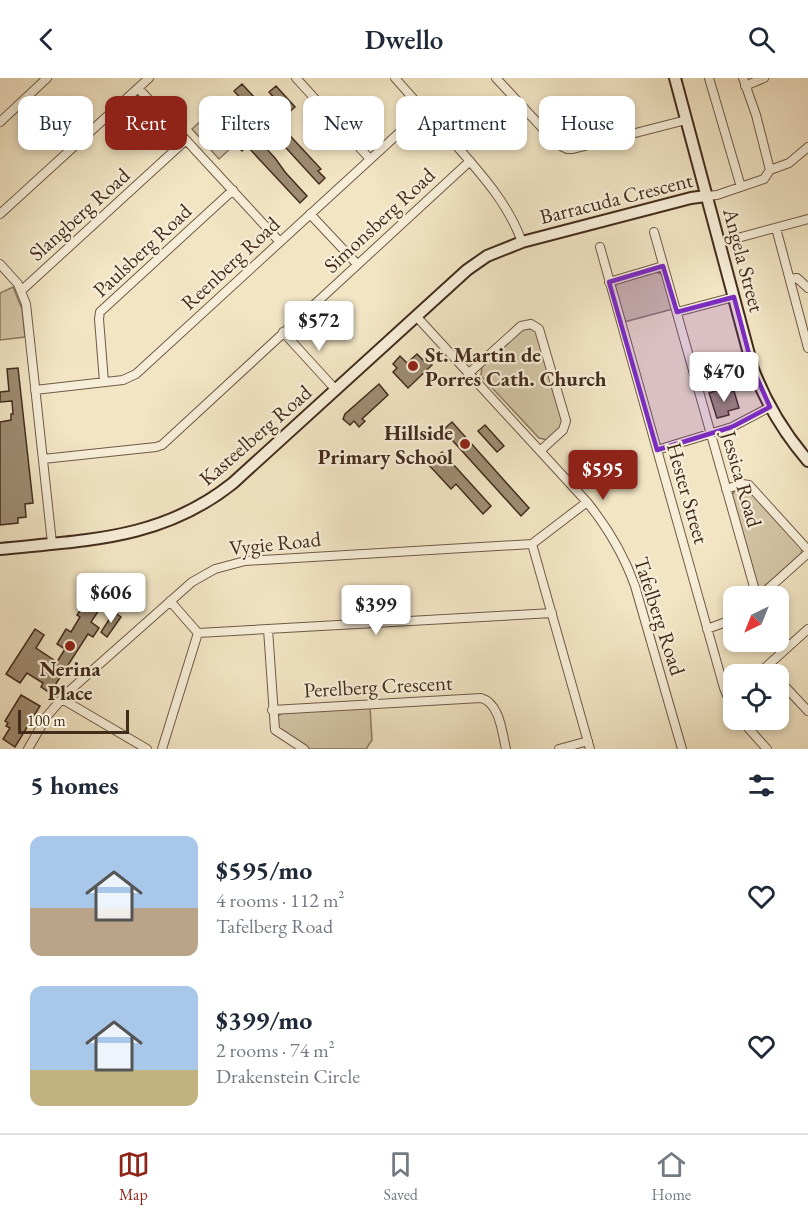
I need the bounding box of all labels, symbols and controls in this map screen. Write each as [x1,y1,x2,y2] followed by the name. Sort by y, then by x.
[365,22,443,57] text: Dwello
[30,23,63,56] icon: back
[745,23,778,56] icon: search
[18,96,93,150] chip: Buy
[105,96,187,150] chip: Rent
[199,96,291,150] chip: Filters
[303,96,384,150] chip: New
[396,96,527,150] chip: Apartment
[539,96,635,150] chip: House
[23,161,135,266] street label: Slangberg Road
[318,161,441,279] street label: Simonsberg Road
[537,166,696,230] street label: Barracuda Crescent
[87,197,197,303] street label: Paulsberg Road
[717,204,771,315] street label: Angela Street
[175,210,285,316] street label: Reenberg Road
[283,301,355,352] pin: $572
[299,307,339,333] text: $572
[425,341,607,392] place label: St. Martin de Porres Cath. Church
[688,352,760,403] pin: $470
[704,358,744,384] text: $470
[406,359,420,373] marker: St. Martin de Porres Cath. Church
[193,378,317,491] street label: Kasteelberg Road
[318,419,453,470] place label: Hillside Primary School
[715,426,769,531] street label: Jessica Road
[458,437,472,451] marker: Hillside Primary School
[661,439,715,547] street label: Hester Street
[567,450,639,501] pin: $595
[583,456,623,482] text: $595
[228,525,322,561] street label: Vygie Road
[628,553,692,679] street label: Tafelberg Road
[75,573,147,624] pin: $606
[91,579,131,605] text: $606
[340,585,412,636] pin: $399
[723,586,789,652] north arrow
[723,586,789,730] map controls
[356,591,396,617] text: $399
[63,639,77,653] marker: Nerina Place
[39,655,101,706] place label: Nerina Place
[723,664,789,730] button: locate
[303,669,454,703] street label: Perelberg Crescent
[18,707,129,734] scale bar
[27,710,66,731] text: 100 m
[30,768,119,802] text: 5 homes
[745,769,778,802] icon: filters
[216,853,312,887] text: $595/mo
[78,860,150,932] icon: home
[745,880,778,913] icon: heart
[216,887,344,913] text: 4 rooms · 112 m²
[216,913,333,939] text: Tafelberg Road
[216,1003,312,1037] text: $399/mo
[78,1010,150,1082] icon: home
[745,1030,778,1063] icon: heart
[216,1037,335,1063] text: 2 rooms · 74 m²
[216,1063,360,1089] text: Drakenstein Circle
[117,1148,150,1205] tab: Map
[384,1148,418,1205] tab: Saved
[652,1148,691,1205] tab: Home

